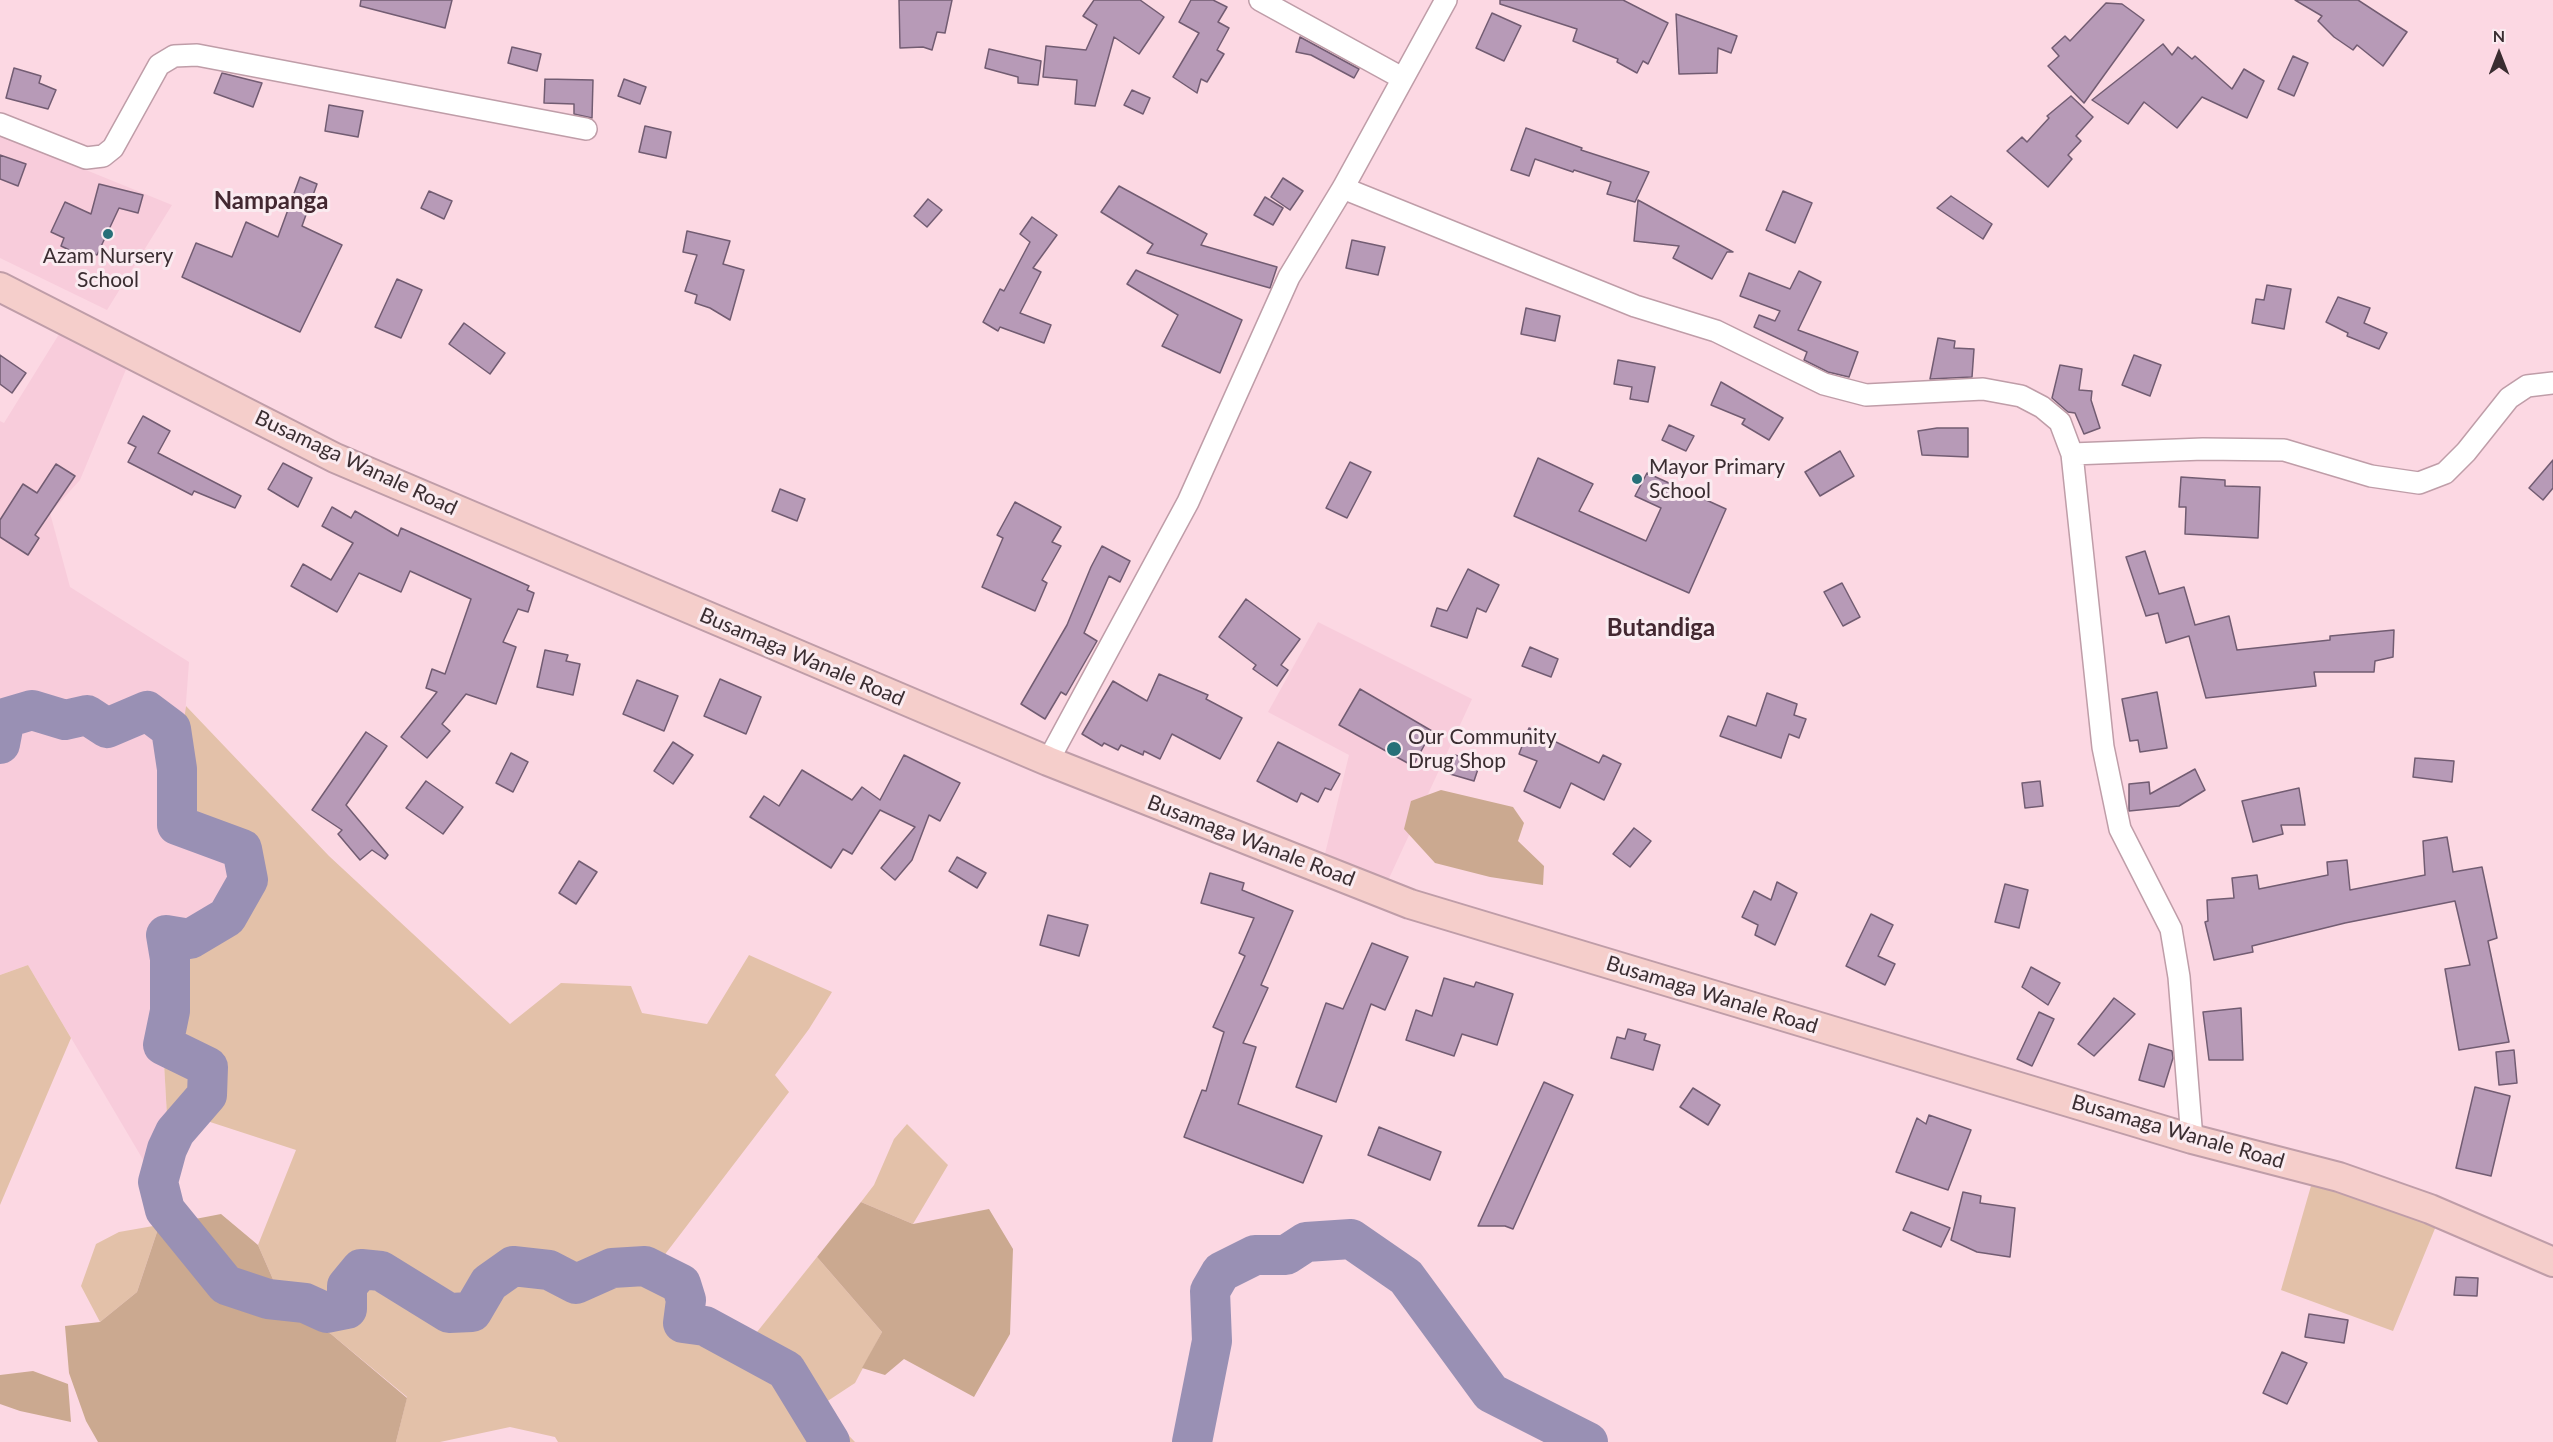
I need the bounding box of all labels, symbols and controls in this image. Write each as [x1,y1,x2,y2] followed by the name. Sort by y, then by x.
[2469,24,2529,84] north arrow
[2493,26,2505,45] text: N
[214,187,328,215] district label: Nampanga
[101,227,115,241] marker: Azam Nursery School
[43,243,173,293] place label: Azam Nursery School
[251,405,461,521] street label: Busamaga Wanale Road
[1649,454,1785,504] place label: Mayor Primary School
[1630,472,1644,486] marker: Mayor Primary School
[696,602,908,712] street label: Busamaga Wanale Road
[1607,614,1715,642] district label: Butandiga
[1408,724,1556,774] place label: Our Community Drug Shop
[1385,740,1403,758] marker: Our Community Drug Shop
[1144,790,1358,892] street label: Busamaga Wanale Road
[1603,951,1821,1039] street label: Busamaga Wanale Road
[2069,1090,2287,1174] street label: Busamaga Wanale Road

